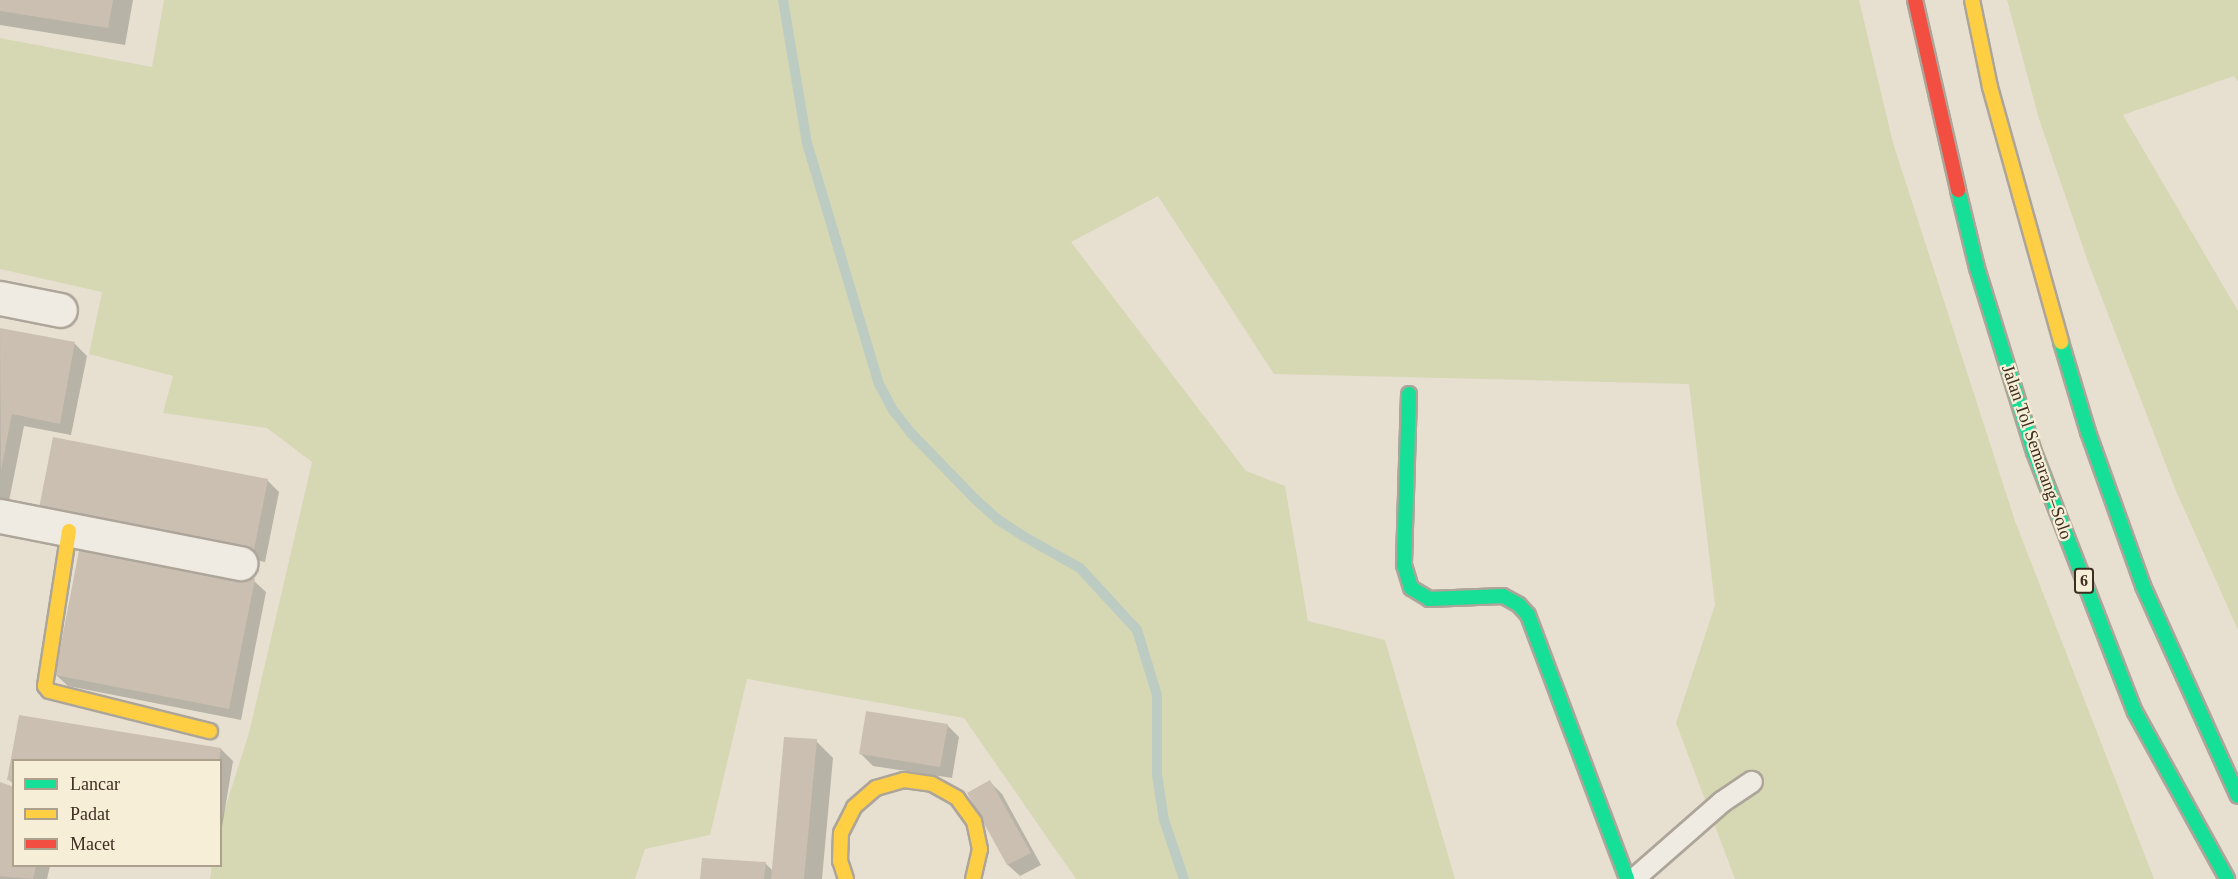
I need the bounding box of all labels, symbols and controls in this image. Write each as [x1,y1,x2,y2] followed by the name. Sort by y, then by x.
[1997,362,2077,542] street label: Jalan Tol Semarang–Solo
[2074,568,2094,594] road number: 6
[12,759,222,867] legend
[70,774,120,794] text: Lancar
[70,804,110,824] text: Padat
[70,834,115,854] text: Macet

